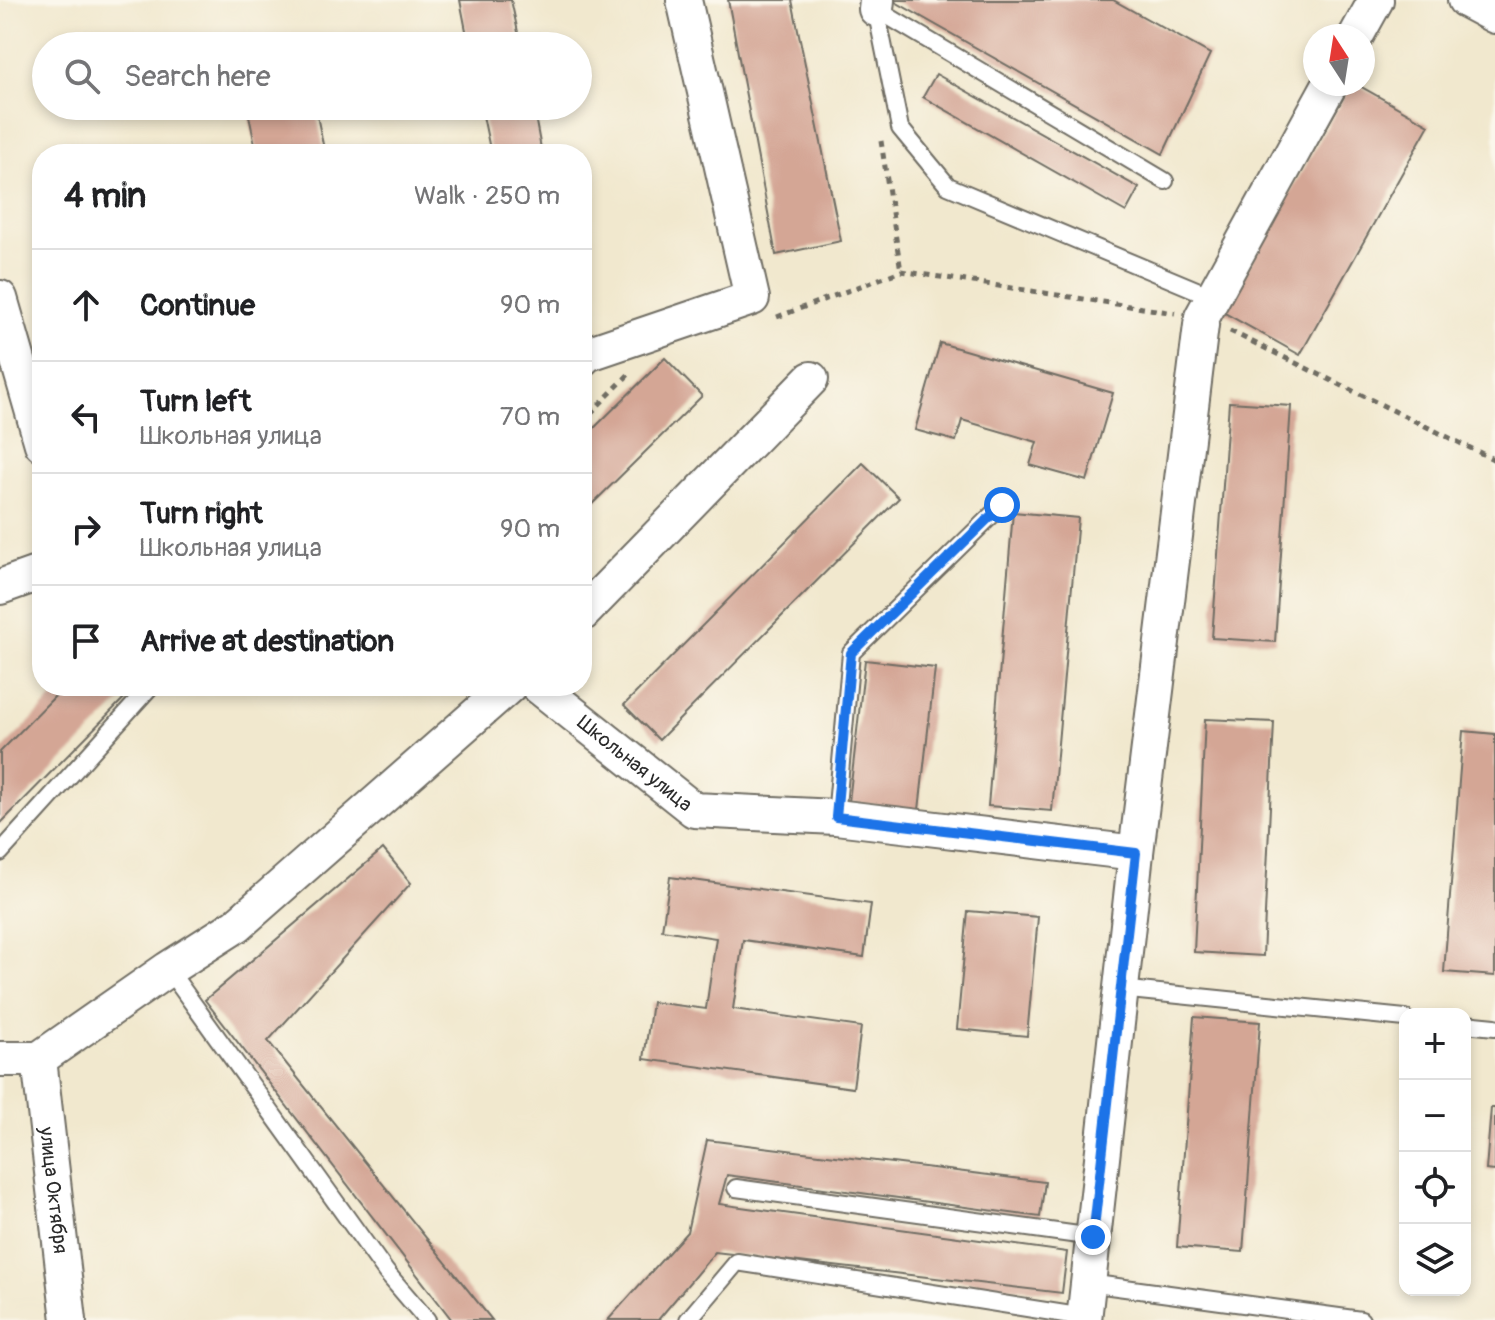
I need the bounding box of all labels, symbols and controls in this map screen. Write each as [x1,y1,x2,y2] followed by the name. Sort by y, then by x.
[1303,24,1375,96] north arrow
[32,32,592,120] search box
[60,54,104,98] icon: search
[124,58,271,95] text: Search here
[64,175,146,218] text: 4 min
[414,180,560,212] text: Walk · 250 m
[64,283,108,327] icon: ahead
[140,287,255,324] text: Continue
[500,289,560,321] text: 90 m
[140,383,251,420] text: Turn left
[64,395,108,439] icon: left
[500,401,560,433] text: 70 m
[140,420,322,452] text: Школьная улица
[984,487,1020,523] route start
[140,495,263,532] text: Turn right
[64,507,108,551] icon: right
[500,513,560,545] text: 90 m
[140,532,322,564] text: Школьная улица
[64,619,108,663] icon: arrive
[140,623,394,660] text: Arrive at destination
[572,710,698,817] street label: Школьная улица
[1399,1008,1471,1296] map controls
[1399,1008,1471,1080] button: +
[1399,1080,1471,1152] button: −
[34,1125,74,1255] street label: улица Октября
[1399,1152,1471,1224] button: locate
[1075,1219,1111,1255] route end
[1399,1224,1471,1296] button: layers

